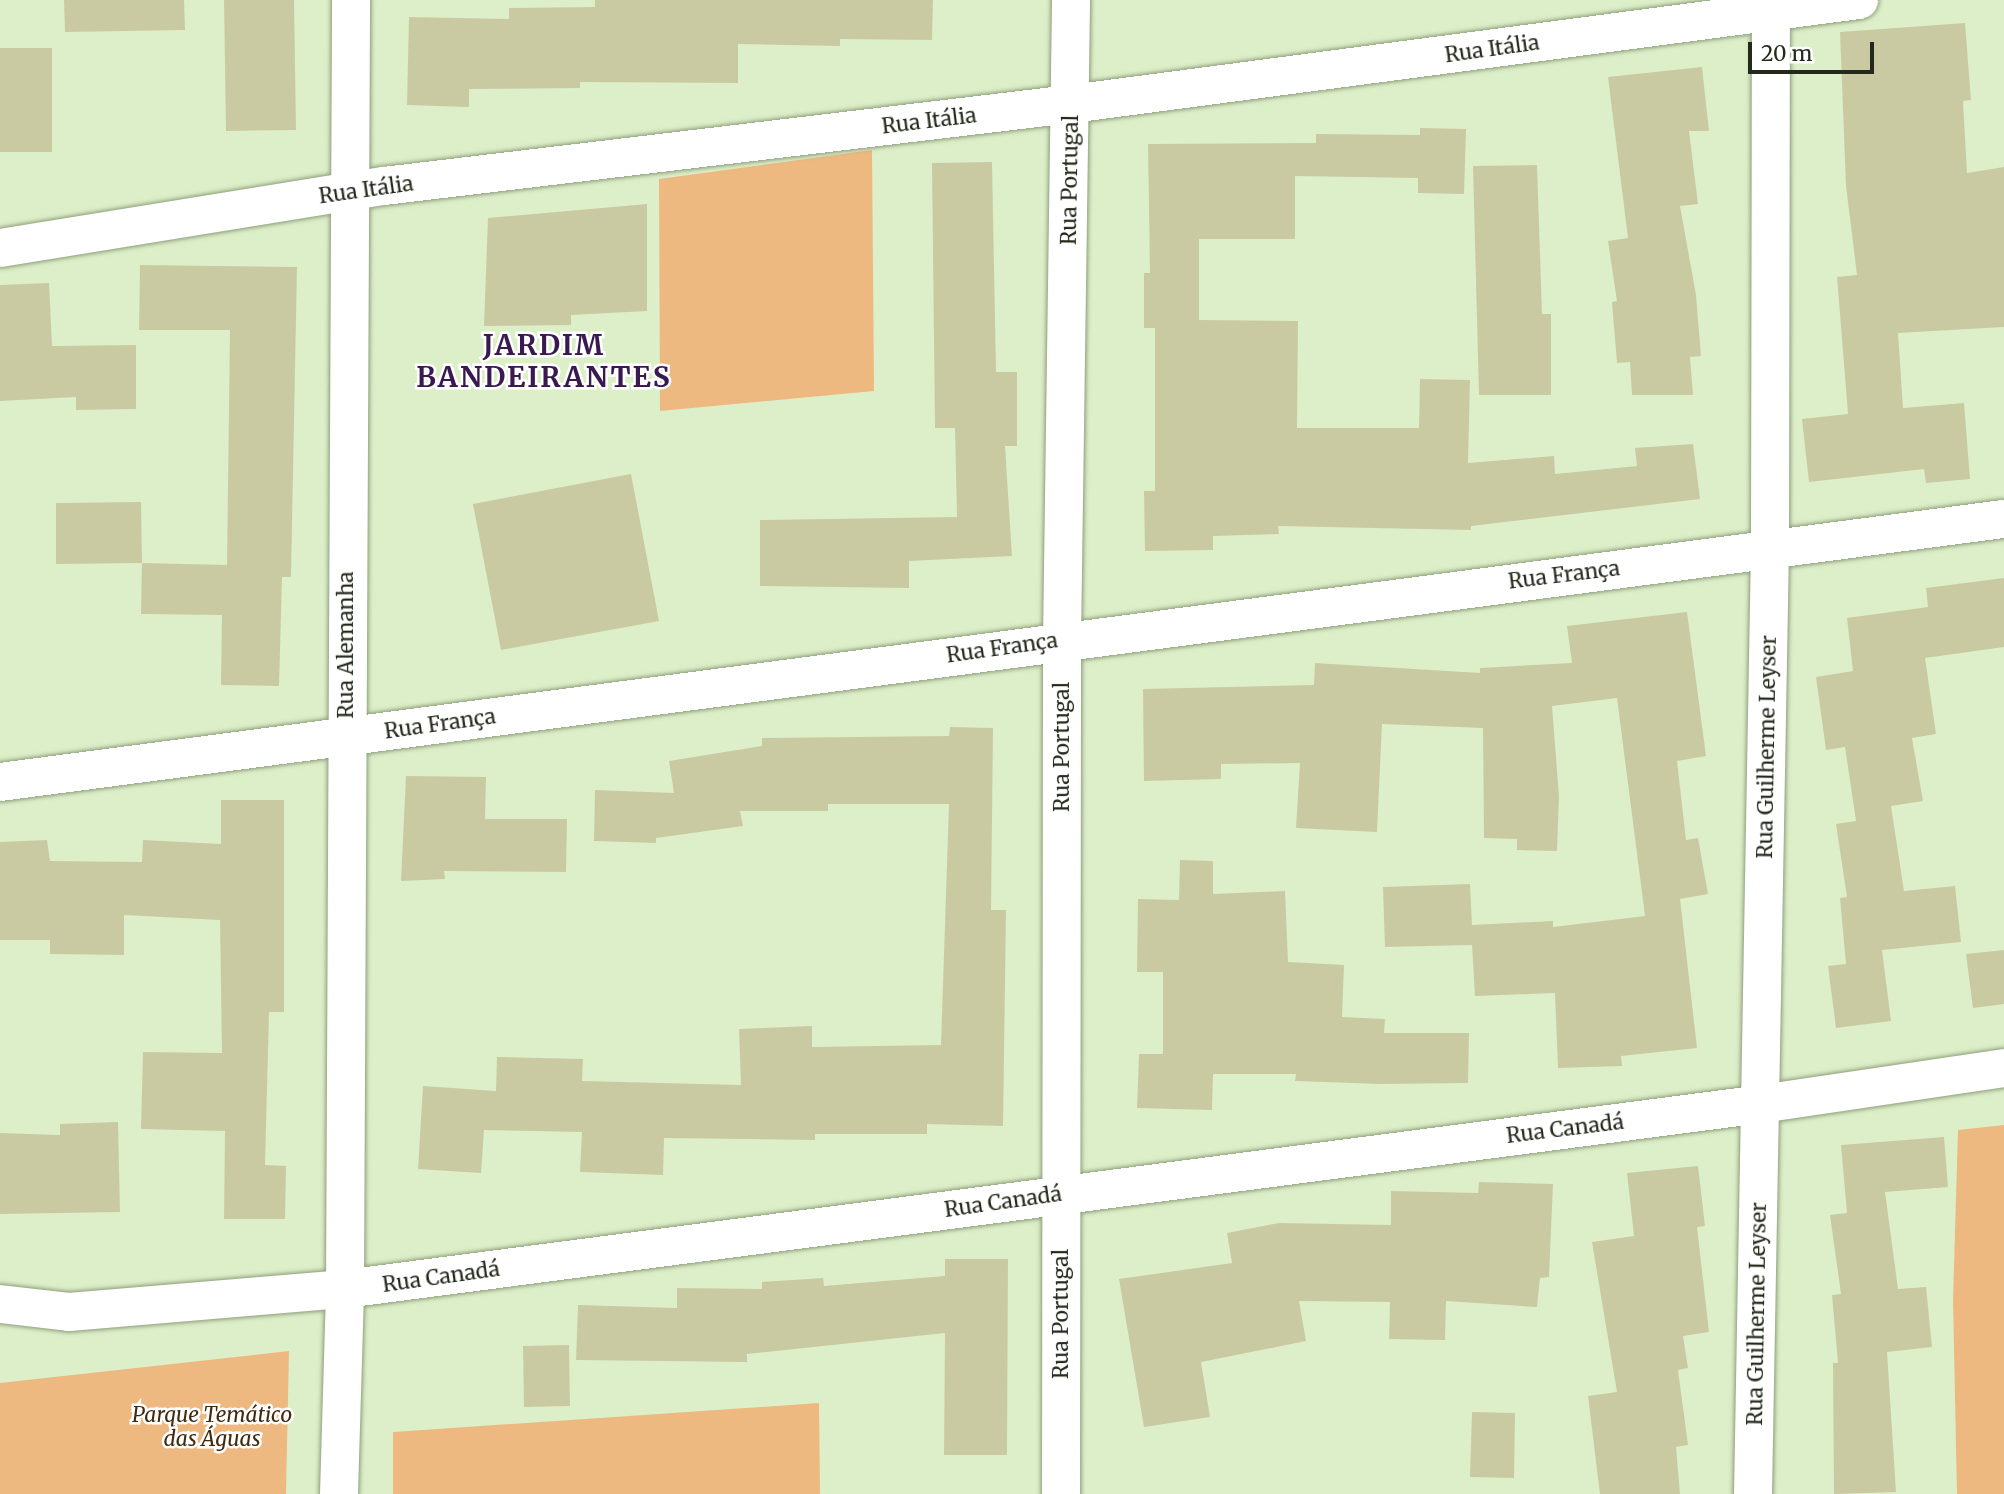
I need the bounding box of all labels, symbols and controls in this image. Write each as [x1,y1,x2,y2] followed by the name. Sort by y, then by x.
[1752,28,1878,72] scale bar
[1443,30,1541,68] street label: Rua Itália
[1761,40,1812,67] text: 20 m
[880,103,978,139] street label: Rua Itália
[1056,115,1084,245] street label: Rua Portugal
[317,171,415,209] street label: Rua Itália
[418,328,670,394] district label: JARDIM BANDEIRANTES
[1507,556,1621,594] street label: Rua França
[333,571,359,719] street label: Rua Alemanha
[945,628,1059,668] street label: Rua França
[1752,635,1782,859] street label: Rua Guilherme Leyser
[1049,682,1075,812] street label: Rua Portugal
[383,704,497,744] street label: Rua França
[1505,1109,1625,1149] street label: Rua Canadá
[943,1181,1063,1223] street label: Rua Canadá
[1742,1202,1772,1426] street label: Rua Guilherme Leyser
[1048,1249,1074,1379] street label: Rua Portugal
[381,1256,501,1298] street label: Rua Canadá
[132,1402,292,1452] park label: Parque Temático das Águas

